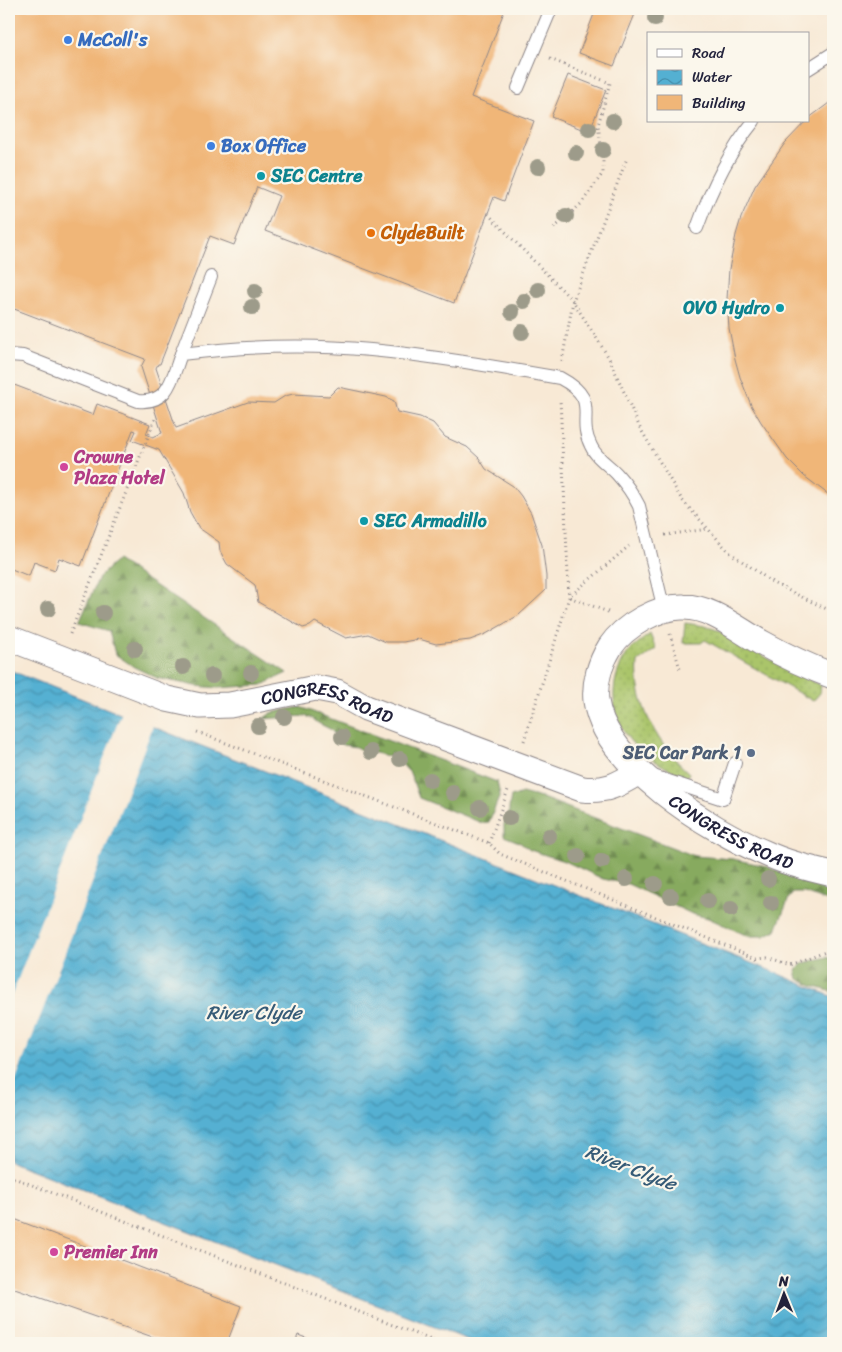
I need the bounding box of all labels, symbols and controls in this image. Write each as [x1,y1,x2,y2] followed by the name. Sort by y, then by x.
[77,24,148,56] place label: McColl's
[647,32,810,122] legend
[62,34,74,46] marker: McColl's
[692,40,725,66] text: Road
[692,64,732,90] text: Water
[692,90,746,116] text: Building
[221,130,307,162] place label: Box Office
[205,140,217,152] marker: Box Office
[270,160,363,192] place label: SEC Centre
[255,170,267,182] marker: SEC Centre
[380,217,465,249] place label: ClydeBuilt
[365,227,377,239] marker: ClydeBuilt
[683,292,771,324] place label: OVO Hydro
[774,302,786,314] marker: OVO Hydro
[73,441,166,494] place label: Crowne Plaza Hotel
[58,461,70,473] marker: Crowne Plaza Hotel
[373,505,487,537] place label: SEC Armadillo
[358,515,370,527] marker: SEC Armadillo
[258,672,398,733] street label: CONGRESS ROAD
[622,737,741,769] place label: SEC Car Park 1
[745,747,757,759] marker: SEC Car Park 1
[662,785,798,879] street label: CONGRESS ROAD
[206,996,304,1029] water label: River Clyde
[581,1135,683,1201] water label: River Clyde
[64,1236,158,1268] place label: Premier Inn
[48,1246,60,1258] marker: Premier Inn
[778,1269,789,1294] text: N
[760,1270,810,1320] north arrow

